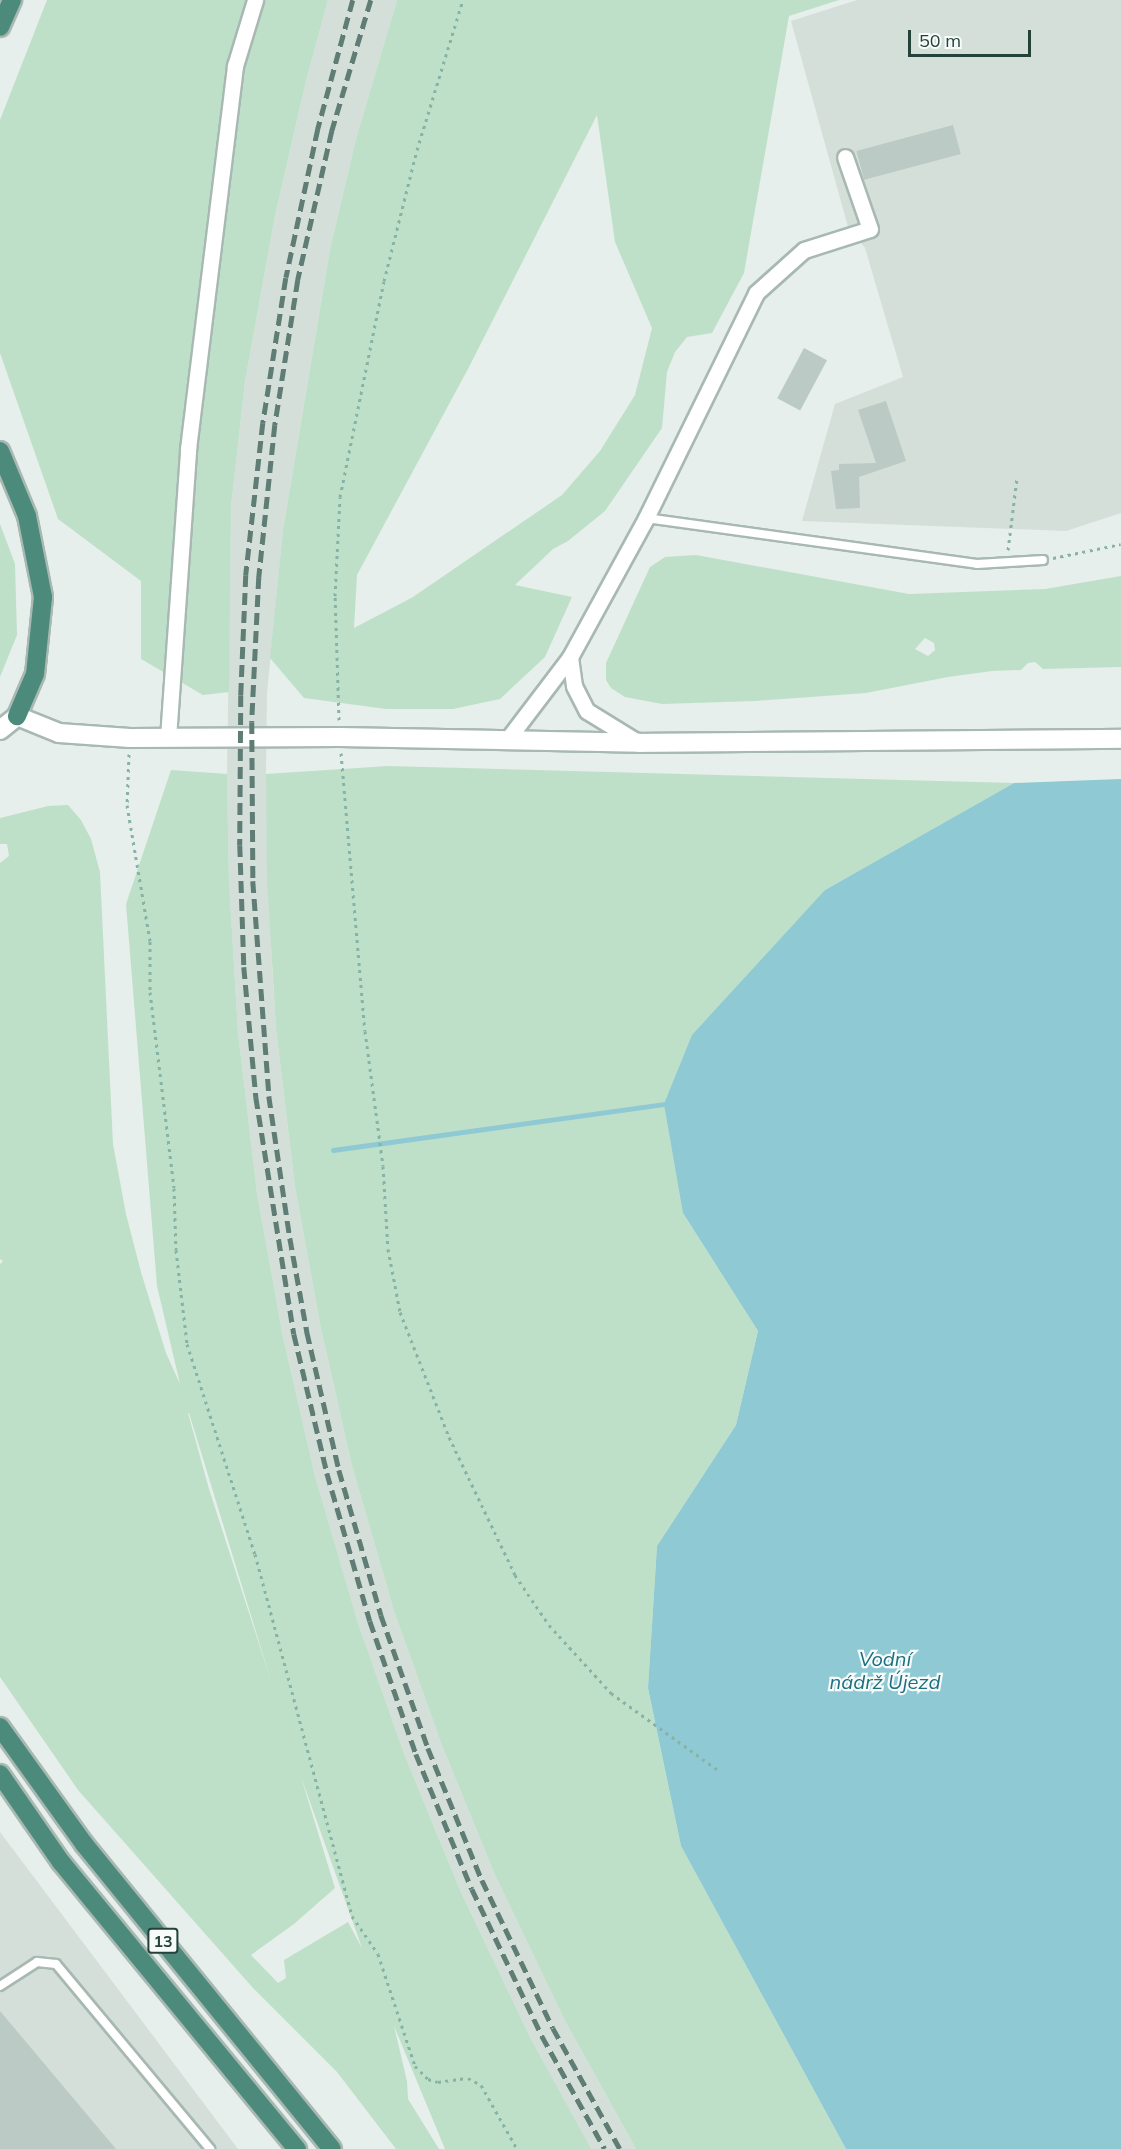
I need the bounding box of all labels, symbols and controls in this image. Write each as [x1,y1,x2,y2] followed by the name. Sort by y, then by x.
[911,18,1034,56] scale bar
[919,29,961,52] text: 50 m
[830,1647,940,1694] water label: Vodní nádrž Újezd
[146,1928,180,1954] road number: 13

